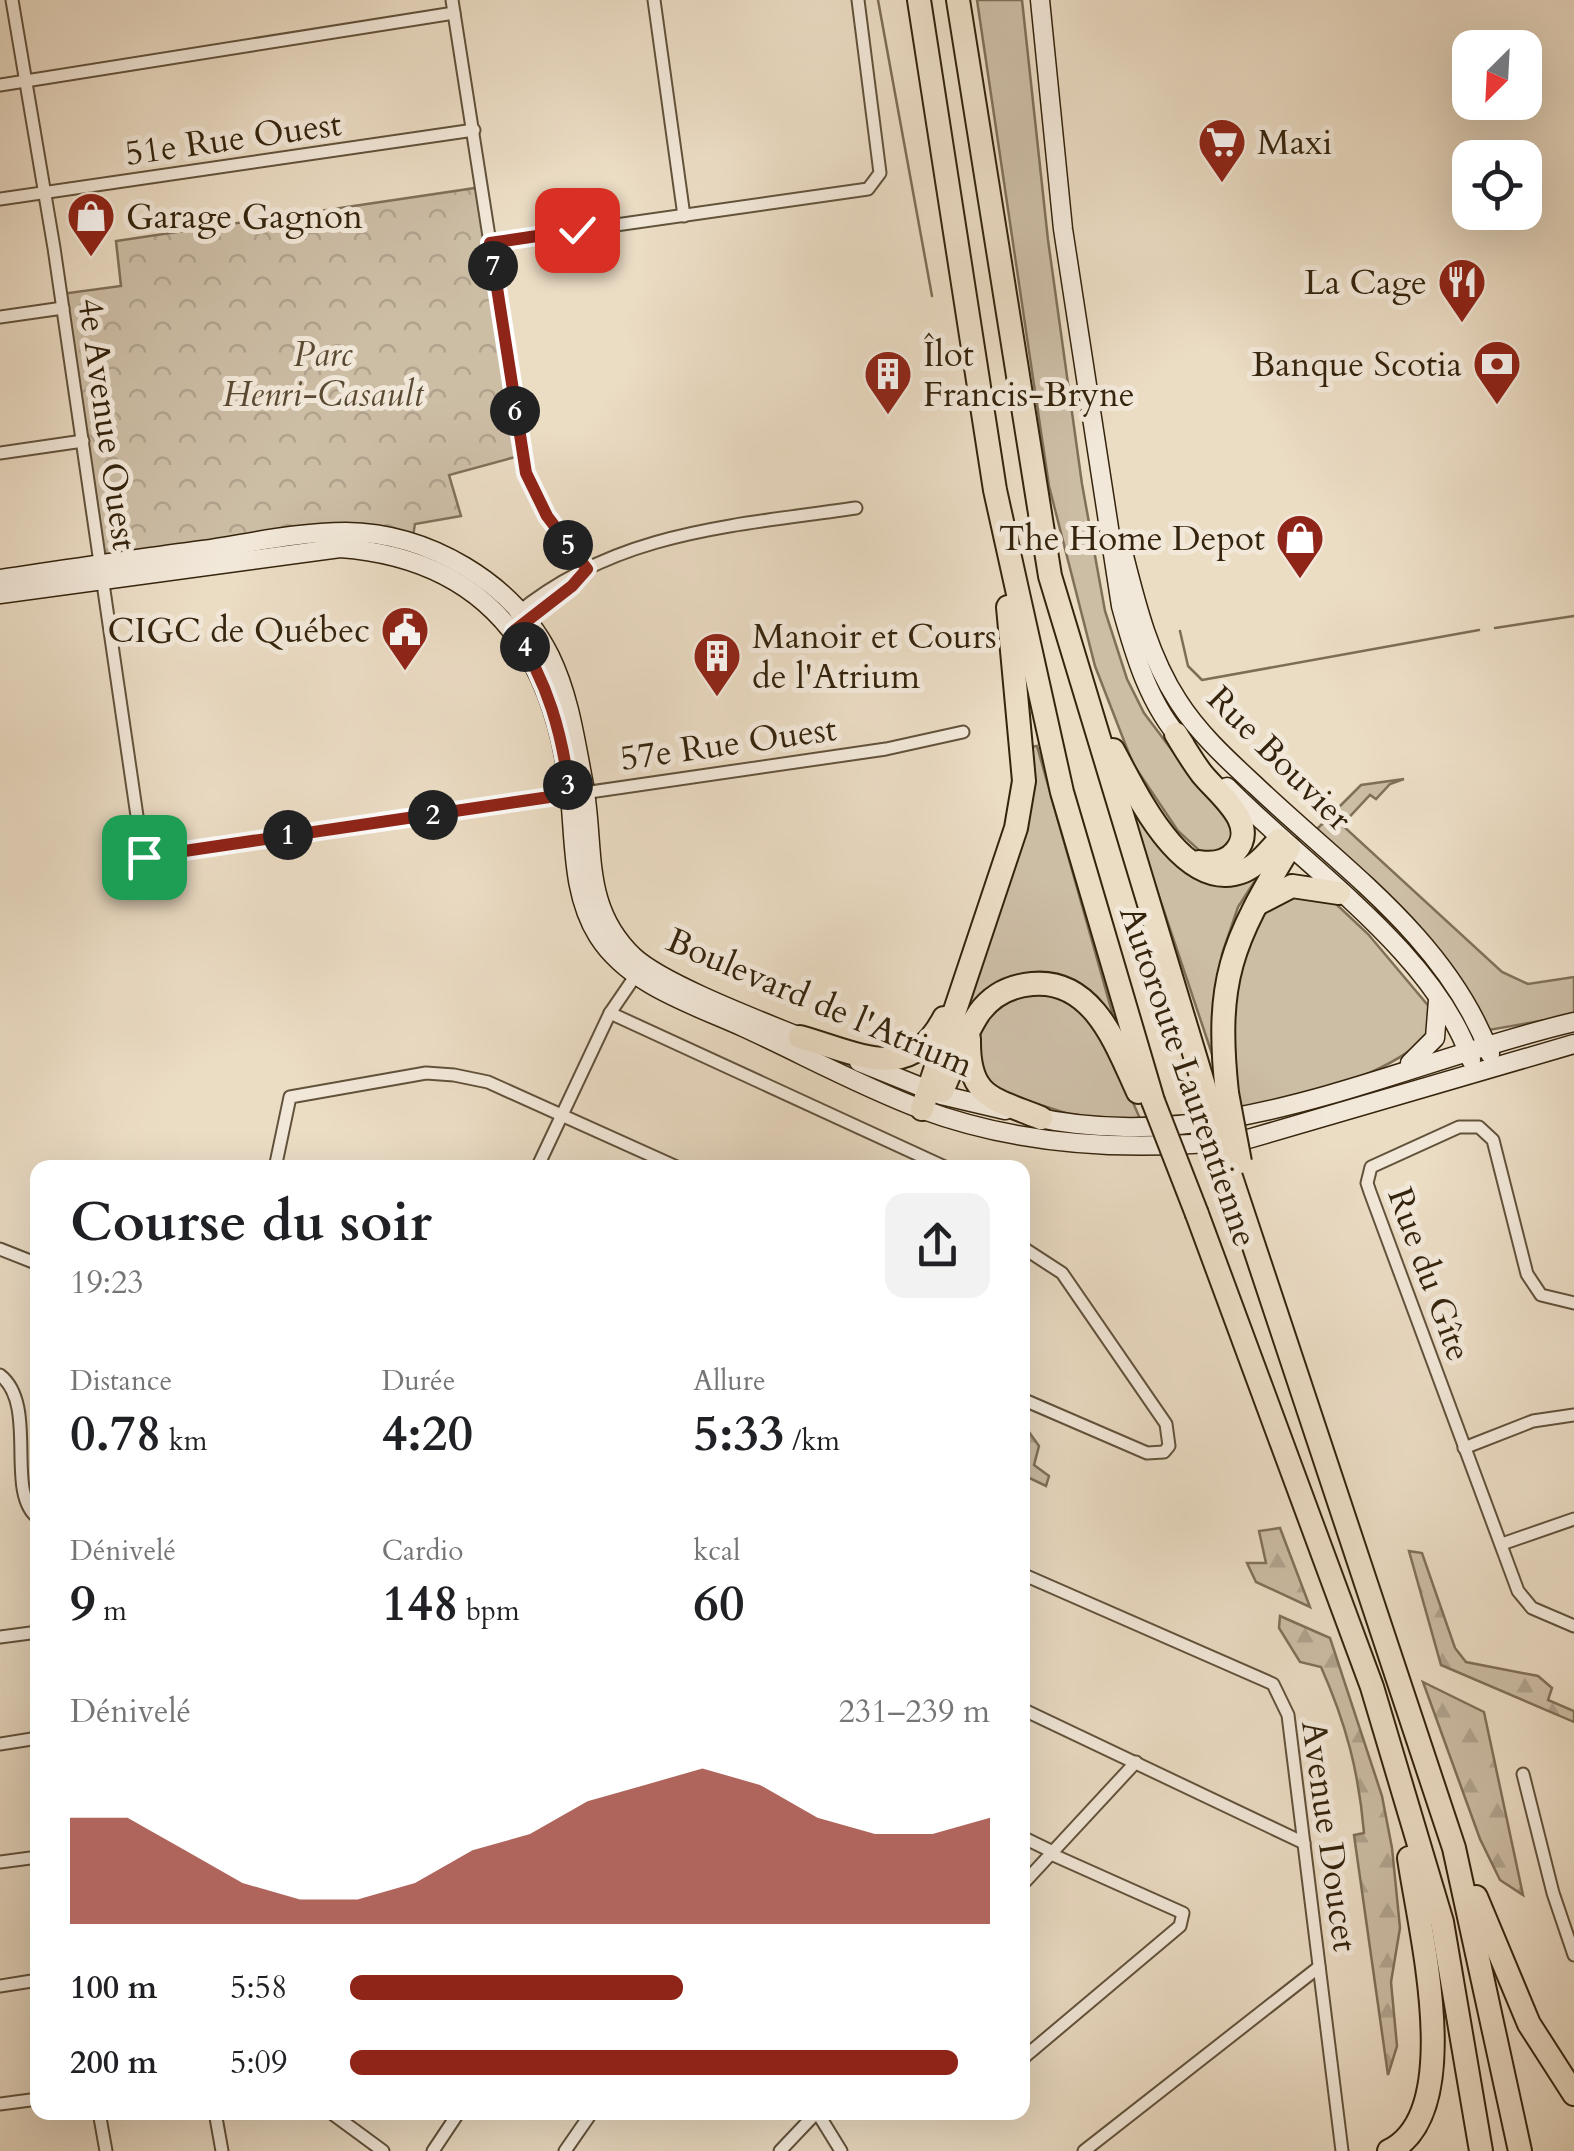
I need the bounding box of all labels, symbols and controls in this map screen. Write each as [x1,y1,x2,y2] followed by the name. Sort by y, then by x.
[1452,30,1542,120] north arrow
[1452,30,1542,230] map controls
[122,100,344,178] street label: 51e Rue Ouest
[1196,116,1248,184] supermarket icon: Maxi
[1257,119,1332,167] place label: Maxi
[1452,140,1542,230] button: locate
[535,188,620,273] pin
[65,190,117,258] shop icon: Garage Gagnon
[126,193,363,241] place label: Garage Gagnon
[550,203,605,258] icon: check
[468,241,518,291] pin: 7
[486,247,500,285] text: 7
[1436,256,1488,324] restaurant icon: La Cage
[1304,259,1427,307] place label: La Cage
[66,295,148,553] street label: 4e Avenue Ouest
[223,331,425,419] park label: Parc Henri-Casault
[923,331,1135,419] place label: Îlot Francis-Bryne
[1471,338,1523,406] bank icon: Banque Scotia
[1252,341,1462,389] place label: Banque Scotia
[862,348,914,416] building icon: Îlot Francis-Bryne
[490,386,540,436] pin: 6
[508,392,522,430] text: 6
[1274,512,1326,580] shop icon: The Home Depot
[999,515,1265,563] place label: The Home Depot
[543,520,593,570] pin: 5
[561,526,575,564] text: 5
[379,604,431,672] public building icon: CIGC de Québec
[108,607,370,655] place label: CIGC de Québec
[752,613,997,701] place label: Manoir et Cours de l'Atrium
[500,622,550,672] pin: 4
[518,628,532,666] text: 4
[691,630,743,698] building icon: Manoir et Cours de l'Atrium
[1196,676,1362,842] street label: Rue Bouvier
[617,705,839,783] street label: 57e Rue Ouest
[543,760,593,810] pin: 3
[561,766,575,804] text: 3
[408,790,458,840] pin: 2
[426,796,440,834] text: 2
[263,810,313,860] pin: 1
[102,815,187,900] pin
[281,816,295,854] text: 1
[117,830,172,885] icon: arrive
[1107,899,1269,1253] street label: Autoroute Laurentienne
[659,917,981,1089] street label: Boulevard de l'Atrium
[1376,1181,1483,1368] street label: Rue du Gîte
[70,1186,432,1260] text: Course du soir
[885,1193,990,1298] button: share
[70,1261,144,1305] text: 19:23
[70,1362,172,1400] text: Distance
[382,1362,455,1400] text: Durée
[693,1362,766,1400] text: Allure
[70,1400,161,1468] text: 0.78
[382,1400,473,1468] text: 4:20
[693,1400,785,1468] text: 5:33
[161,1422,208,1460] text: km
[785,1422,840,1460] text: /km
[70,1532,176,1570] text: Dénivelé
[382,1532,463,1570] text: Cardio
[693,1532,740,1570] text: kcal
[70,1570,96,1638] text: 9
[382,1570,459,1638] text: 148
[693,1570,745,1638] text: 60
[96,1592,127,1630] text: m
[459,1592,520,1630] text: bpm
[70,1690,191,1734] text: Dénivelé
[838,1690,990,1734] text: 231–239 m
[1289,1718,1369,1955] street label: Avenue Doucet
[70,1966,157,2010] text: 100 m
[230,1966,287,2010] text: 5:58
[70,2041,157,2085] text: 200 m
[230,2041,287,2085] text: 5:09

